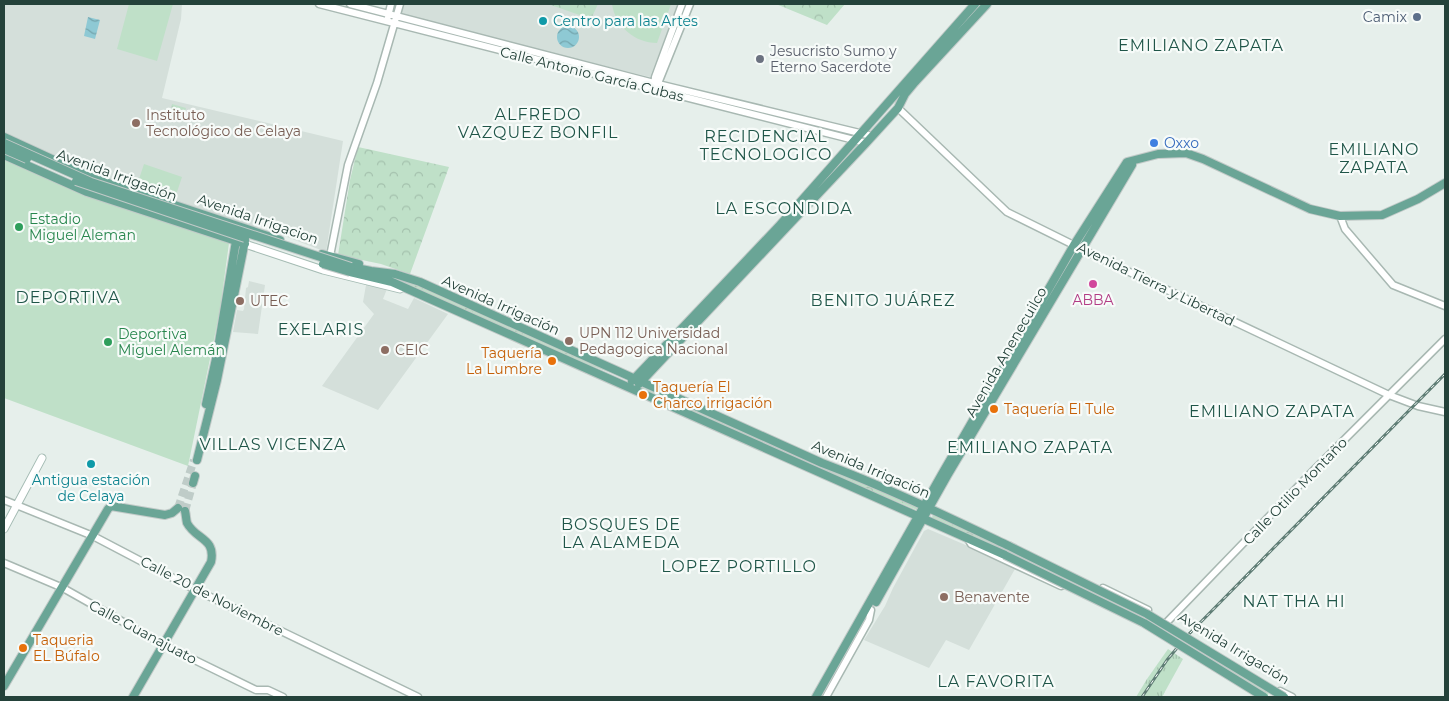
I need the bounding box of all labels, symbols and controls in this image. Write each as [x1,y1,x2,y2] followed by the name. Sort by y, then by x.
[1363,8,1408,26] place label: Camix
[1411,11,1423,23] marker: Camix
[553,12,698,30] place label: Centro para las Artes
[537,15,549,27] marker: Centro para las Artes
[1118,36,1284,55] district label: EMILIANO ZAPATA
[498,42,686,106] street label: Calle Antonio García Cubas
[769,42,897,76] place label: Jesucristo Sumo y Eterno Sacerdote
[754,53,766,65] marker: Jesucristo Sumo y Eterno Sacerdote
[458,105,618,142] district label: ALFREDO VAZQUEZ BONFIL
[146,106,301,140] place label: Instituto Tecnológico de Celaya
[130,117,142,129] marker: Instituto Tecnológico de Celaya
[700,127,832,164] district label: RECIDENCIAL TECNOLOGICO
[1164,134,1199,152] place label: Oxxo
[1148,137,1160,149] marker: Oxxo
[1329,140,1419,177] district label: EMILIANO ZAPATA
[54,145,180,205] street label: Avenida Irrigación
[195,190,321,248] street label: Avenida Irrigacion
[715,199,853,218] district label: LA ESCONDIDA
[29,210,136,244] place label: Estadio Miguel Aleman
[13,221,25,233] marker: Estadio Miguel Aleman
[1074,238,1238,330] street label: Avenida Tierra y Libertad
[439,271,563,339] street label: Avenida Irrigación
[1087,278,1099,290] marker: ABBA
[961,283,1051,420] street label: Avenida Anenecuilco
[15,288,121,307] district label: DEPORTIVA
[811,291,955,310] district label: BENITO JUÁREZ
[1072,291,1115,309] place label: ABBA
[250,292,288,310] place label: UTEC
[234,295,246,307] marker: UTEC
[278,320,364,339] district label: EXELARIS
[579,324,728,358] place label: UPN 112 Universidad Pedagogica Nacional
[118,325,225,359] place label: Deportiva Miguel Alemán
[563,335,575,347] marker: UPN 112 Universidad Pedagogica Nacional
[102,336,114,348] marker: Deportiva Miguel Alemán
[395,341,429,359] place label: CEIC
[379,344,391,356] marker: CEIC
[466,344,542,378] place label: Taquería La Lumbre
[546,355,558,367] marker: Taquería La Lumbre
[653,378,772,412] place label: Taquería El Charco irrigación
[637,389,649,401] marker: Taquería El Charco irrigación
[1004,400,1115,418] place label: Taquería El Tule
[1189,402,1355,421] district label: EMILIANO ZAPATA
[988,403,1000,415] marker: Taquería El Tule
[1239,433,1351,549] street label: Calle Otilio Montaño
[200,435,346,454] district label: VILLAS VICENZA
[809,436,933,502] street label: Avenida Irrigación
[947,438,1113,457] district label: EMILIANO ZAPATA
[85,458,97,470] marker: Antigua estación de Celaya
[32,471,150,505] place label: Antigua estación de Celaya
[561,515,681,552] district label: BOSQUES DE LA ALAMEDA
[137,552,287,640] street label: Calle 20 de Noviembre
[661,557,817,576] district label: LOPEZ PORTILLO
[954,588,1030,606] place label: Benavente
[938,591,950,603] marker: Benavente
[1243,592,1346,611] district label: NAT THA HI
[86,596,200,668] street label: Calle Guanajuato
[1175,608,1293,688] street label: Avenida Irrigación
[33,631,100,665] place label: Taqueria EL Búfalo
[17,642,29,654] marker: Taqueria EL Búfalo
[937,672,1055,691] district label: LA FAVORITA

